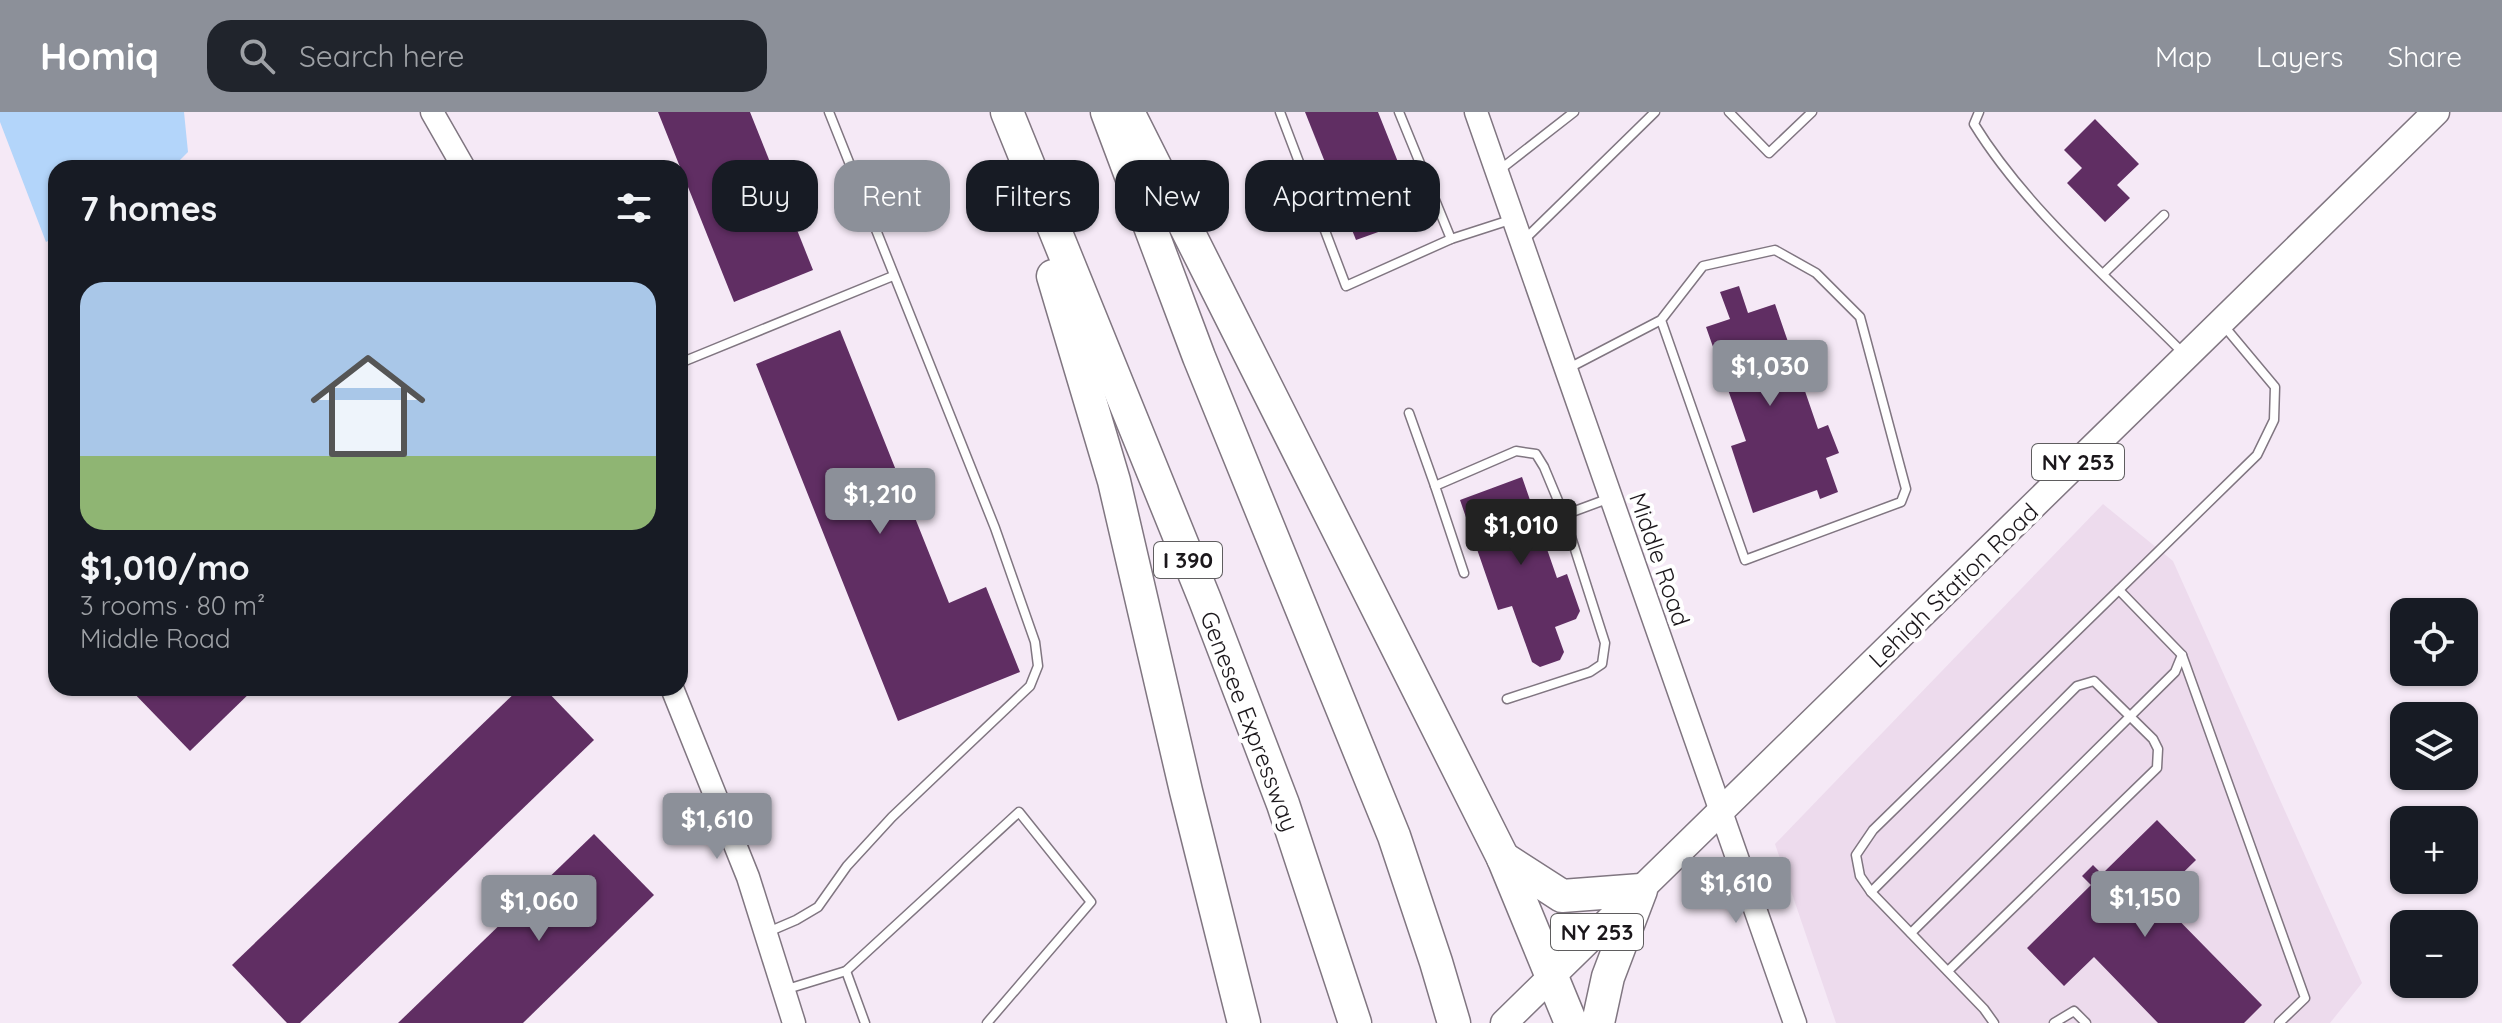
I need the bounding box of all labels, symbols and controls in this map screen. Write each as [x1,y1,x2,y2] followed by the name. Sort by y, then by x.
[207,20,767,92] search box
[40,32,159,80] text: Homiq
[235,34,279,78] icon: search
[299,37,465,75] text: Search here
[2155,39,2212,74] text: Map
[2256,39,2343,74] text: Layers
[2387,39,2462,74] text: Share
[712,160,818,232] chip: Buy
[834,160,950,232] chip: Rent
[966,160,1099,232] chip: Filters
[1115,160,1229,232] chip: New
[1245,160,1440,232] chip: Apartment
[612,186,656,230] icon: filters
[80,187,217,230] text: 7 homes
[296,334,440,478] icon: home
[1705,340,1835,408] pin: $1,030
[1731,349,1809,382] text: $1,030
[2032,444,2124,480] road number: NY 253
[815,468,945,536] pin: $1,210
[843,477,917,510] text: $1,210
[1623,488,1697,630] street label: Middle Road
[1862,496,2044,674] street label: Lehigh Station Road
[1456,499,1586,567] pin: $1,010
[1484,508,1558,541] text: $1,010
[1154,542,1222,578] road number: I 390
[80,546,250,589] text: $1,010/mo
[80,589,265,622] text: 3 rooms · 80 m²
[2390,598,2478,998] map controls
[2390,598,2478,686] button: locate
[1194,607,1306,835] street label: Genesee Expressway
[80,622,231,655] text: Middle Road
[2390,702,2478,790] button: layers
[652,793,782,861] pin: $1,610
[681,802,753,835] text: $1,610
[2390,806,2478,894] button: +
[1671,857,1801,925] pin: $1,610
[1700,866,1772,899] text: $1,610
[2080,871,2210,939] pin: $1,150
[474,875,604,943] pin: $1,060
[2109,880,2181,913] text: $1,150
[499,884,579,917] text: $1,060
[2390,910,2478,998] button: −
[1551,914,1643,950] road number: NY 253

